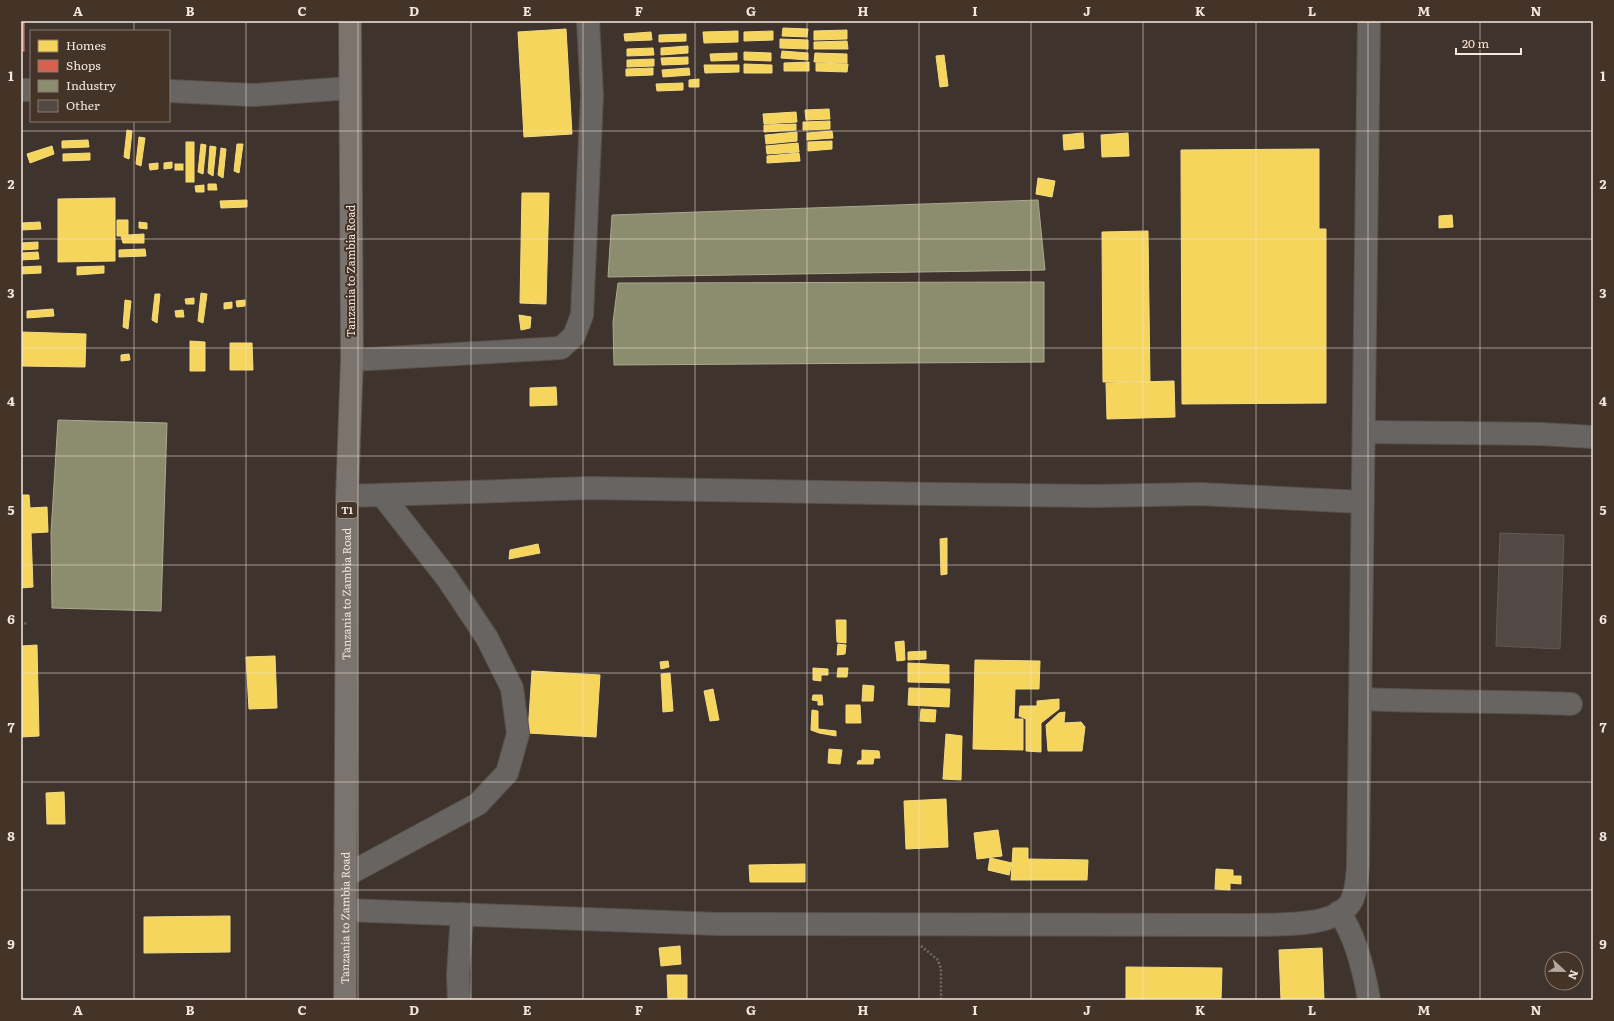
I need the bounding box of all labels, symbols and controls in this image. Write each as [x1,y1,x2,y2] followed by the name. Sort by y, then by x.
[73,1,83,20] text: A
[186,1,195,20] text: B
[297,1,307,20] text: C
[409,1,419,20] text: D
[523,1,532,20] text: E
[635,1,643,20] text: F
[746,1,756,20] text: G
[858,1,869,20] text: H
[972,1,978,20] text: I
[1083,1,1091,20] text: J
[1195,1,1206,20] text: K
[1308,1,1316,20] text: L
[1418,1,1431,20] text: M
[1531,1,1542,20] text: N
[30,30,170,122] legend
[1456,30,1521,56] scale bar
[1462,34,1489,52] text: 20 m
[66,36,106,54] text: Homes
[66,56,101,74] text: Shops
[8,66,14,85] text: 1
[1600,66,1606,85] text: 1
[66,76,116,94] text: Industry
[66,96,100,114] text: Other
[8,174,15,193] text: 2
[1600,174,1607,193] text: 2
[342,205,358,337] street label: Tanzania to Zambia Road
[7,283,15,302] text: 3
[1599,283,1607,302] text: 3
[7,391,15,410] text: 4
[1599,391,1607,410] text: 4
[7,500,15,519] text: 5
[1599,500,1607,519] text: 5
[337,502,357,518] road number: T1
[337,527,354,660] street label: Tanzania to Zambia Road
[7,609,15,628] text: 6
[1599,609,1607,628] text: 6
[7,717,15,736] text: 7
[1599,717,1607,736] text: 7
[7,826,15,845] text: 8
[1599,826,1607,845] text: 8
[336,851,353,984] street label: Tanzania to Zambia Road
[7,934,15,953] text: 9
[1599,934,1607,953] text: 9
[1544,951,1584,991] north arrow
[1565,968,1583,982] text: N
[73,1000,83,1019] text: A
[186,1000,195,1019] text: B
[297,1000,307,1019] text: C
[409,1000,419,1019] text: D
[523,1000,532,1019] text: E
[635,1000,643,1019] text: F
[746,1000,756,1019] text: G
[858,1000,869,1019] text: H
[972,1000,978,1019] text: I
[1083,1000,1091,1019] text: J
[1195,1000,1206,1019] text: K
[1308,1000,1316,1019] text: L
[1418,1000,1431,1019] text: M
[1531,1000,1542,1019] text: N

